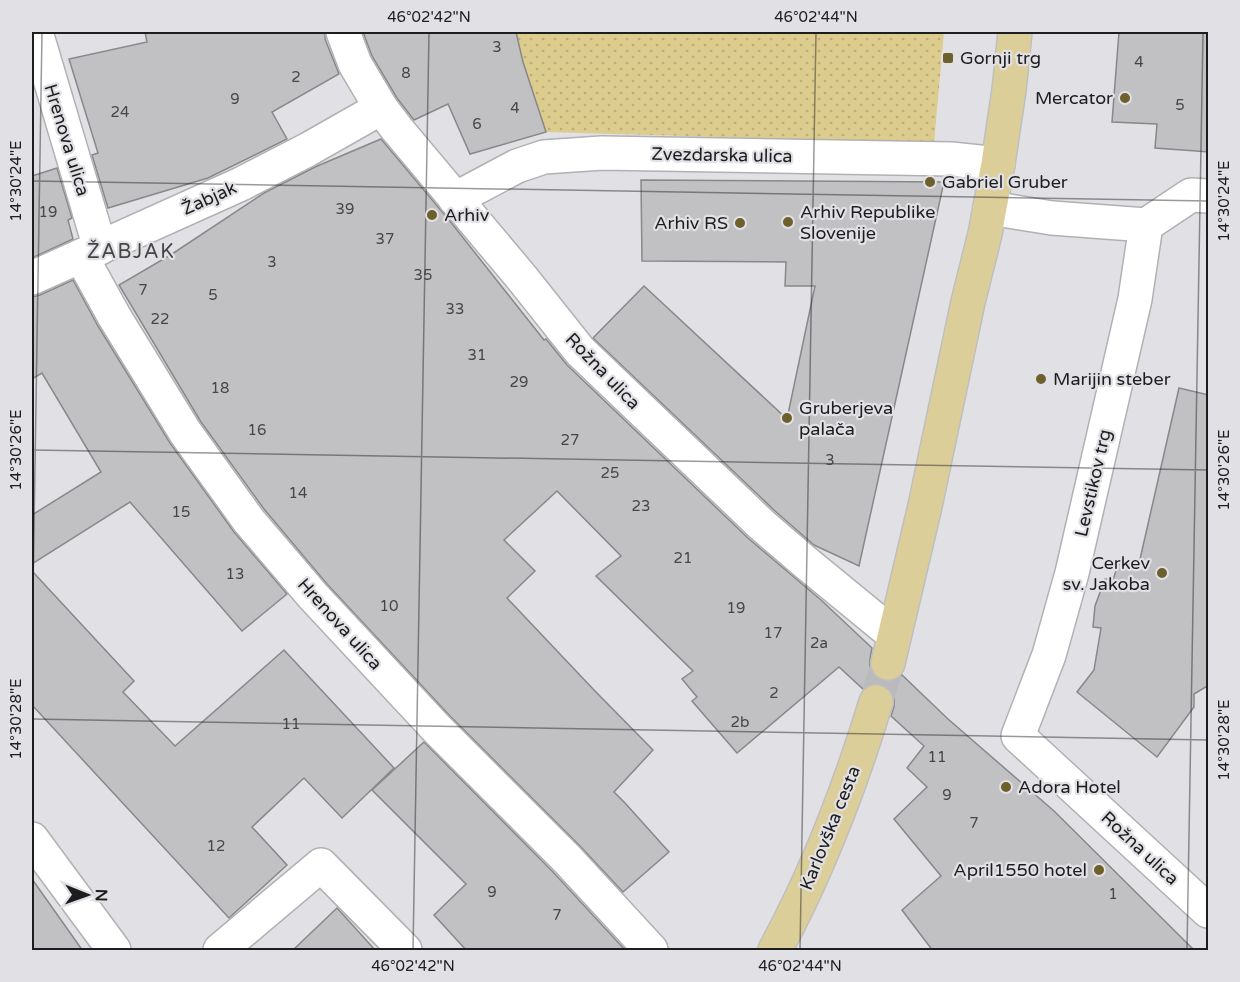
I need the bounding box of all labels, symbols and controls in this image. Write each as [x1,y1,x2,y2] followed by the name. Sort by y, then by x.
[387,8,471,26] text: 46°02'42"N
[774,8,858,26] text: 46°02'44"N
[492,38,502,56] house number: 3
[960,47,1041,69] place label: Gornji trg
[941,51,955,65] marker: Gornji trg
[1134,53,1144,71] house number: 4
[401,64,411,82] house number: 8
[291,68,301,86] house number: 2
[40,81,94,199] street label: Hrenova ulica
[1035,87,1113,109] place label: Mercator
[230,90,240,108] house number: 9
[1118,91,1132,105] marker: Mercator
[1175,96,1185,114] house number: 5
[510,99,520,117] house number: 4
[111,103,129,121] house number: 24
[472,115,482,133] house number: 6
[7,140,25,222] text: 14°30'24"E
[651,143,793,167] street label: Zvezdarska ulica
[1215,160,1233,242] text: 14°30'24"E
[942,171,1068,193] place label: Gabriel Gruber
[923,175,937,189] marker: Gabriel Gruber
[178,176,240,220] street label: Žabjak
[336,200,354,218] house number: 39
[800,201,935,244] place label: Arhiv Republike Slovenije
[39,203,57,221] house number: 19
[444,204,490,226] place label: Arhiv
[425,208,439,222] marker: Arhiv
[654,212,728,234] place label: Arhiv RS
[781,215,795,229] marker: Arhiv Republike Slovenije
[733,216,747,230] marker: Arhiv RS
[376,230,394,248] house number: 37
[87,239,175,264] district label: ŽABJAK
[267,253,277,271] house number: 3
[414,266,432,284] house number: 35
[138,281,148,299] house number: 7
[208,286,218,304] house number: 5
[446,300,464,318] house number: 33
[151,310,169,328] house number: 22
[561,328,645,414] street label: Rožna ulica
[468,346,486,364] house number: 31
[1053,368,1171,390] place label: Marijin steber
[1034,372,1048,386] marker: Marijin steber
[510,373,528,391] house number: 29
[211,379,229,397] house number: 18
[799,397,893,440] place label: Gruberjeva palača
[7,409,25,491] text: 14°30'26"E
[780,411,794,425] marker: Gruberjeva palača
[248,421,266,439] house number: 16
[1070,427,1116,539] street label: Levstikov trg
[1215,429,1233,511] text: 14°30'26"E
[561,431,579,449] house number: 27
[825,451,835,469] house number: 3
[601,464,619,482] house number: 25
[289,484,307,502] house number: 14
[632,497,650,515] house number: 23
[172,503,190,521] house number: 15
[674,549,692,567] house number: 21
[1063,552,1150,595] place label: Cerkev sv. Jakoba
[226,565,244,583] house number: 13
[1155,566,1169,580] marker: Cerkev sv. Jakoba
[293,574,387,674] street label: Hrenova ulica
[380,597,398,615] house number: 10
[727,599,745,617] house number: 19
[764,624,782,642] house number: 17
[810,634,828,652] house number: 2a
[7,678,25,760] text: 14°30'28"E
[769,684,779,702] house number: 2
[1215,699,1233,781] text: 14°30'28"E
[731,713,749,731] house number: 2b
[282,715,300,733] house number: 11
[928,748,946,766] house number: 11
[795,763,865,893] street label: Karlovška cesta
[1018,776,1121,798] place label: Adora Hotel
[999,780,1013,794] marker: Adora Hotel
[942,786,952,804] house number: 9
[1097,806,1183,890] street label: Rožna ulica
[969,814,979,832] house number: 7
[207,837,225,855] house number: 12
[953,859,1087,881] place label: April1550 hotel
[1092,863,1106,877] marker: April1550 hotel
[57,865,117,925] north arrow
[487,883,497,901] house number: 9
[1108,885,1118,903] house number: 1
[91,889,111,902] text: N
[552,906,562,924] house number: 7
[371,957,455,975] text: 46°02'42"N
[758,957,842,975] text: 46°02'44"N

